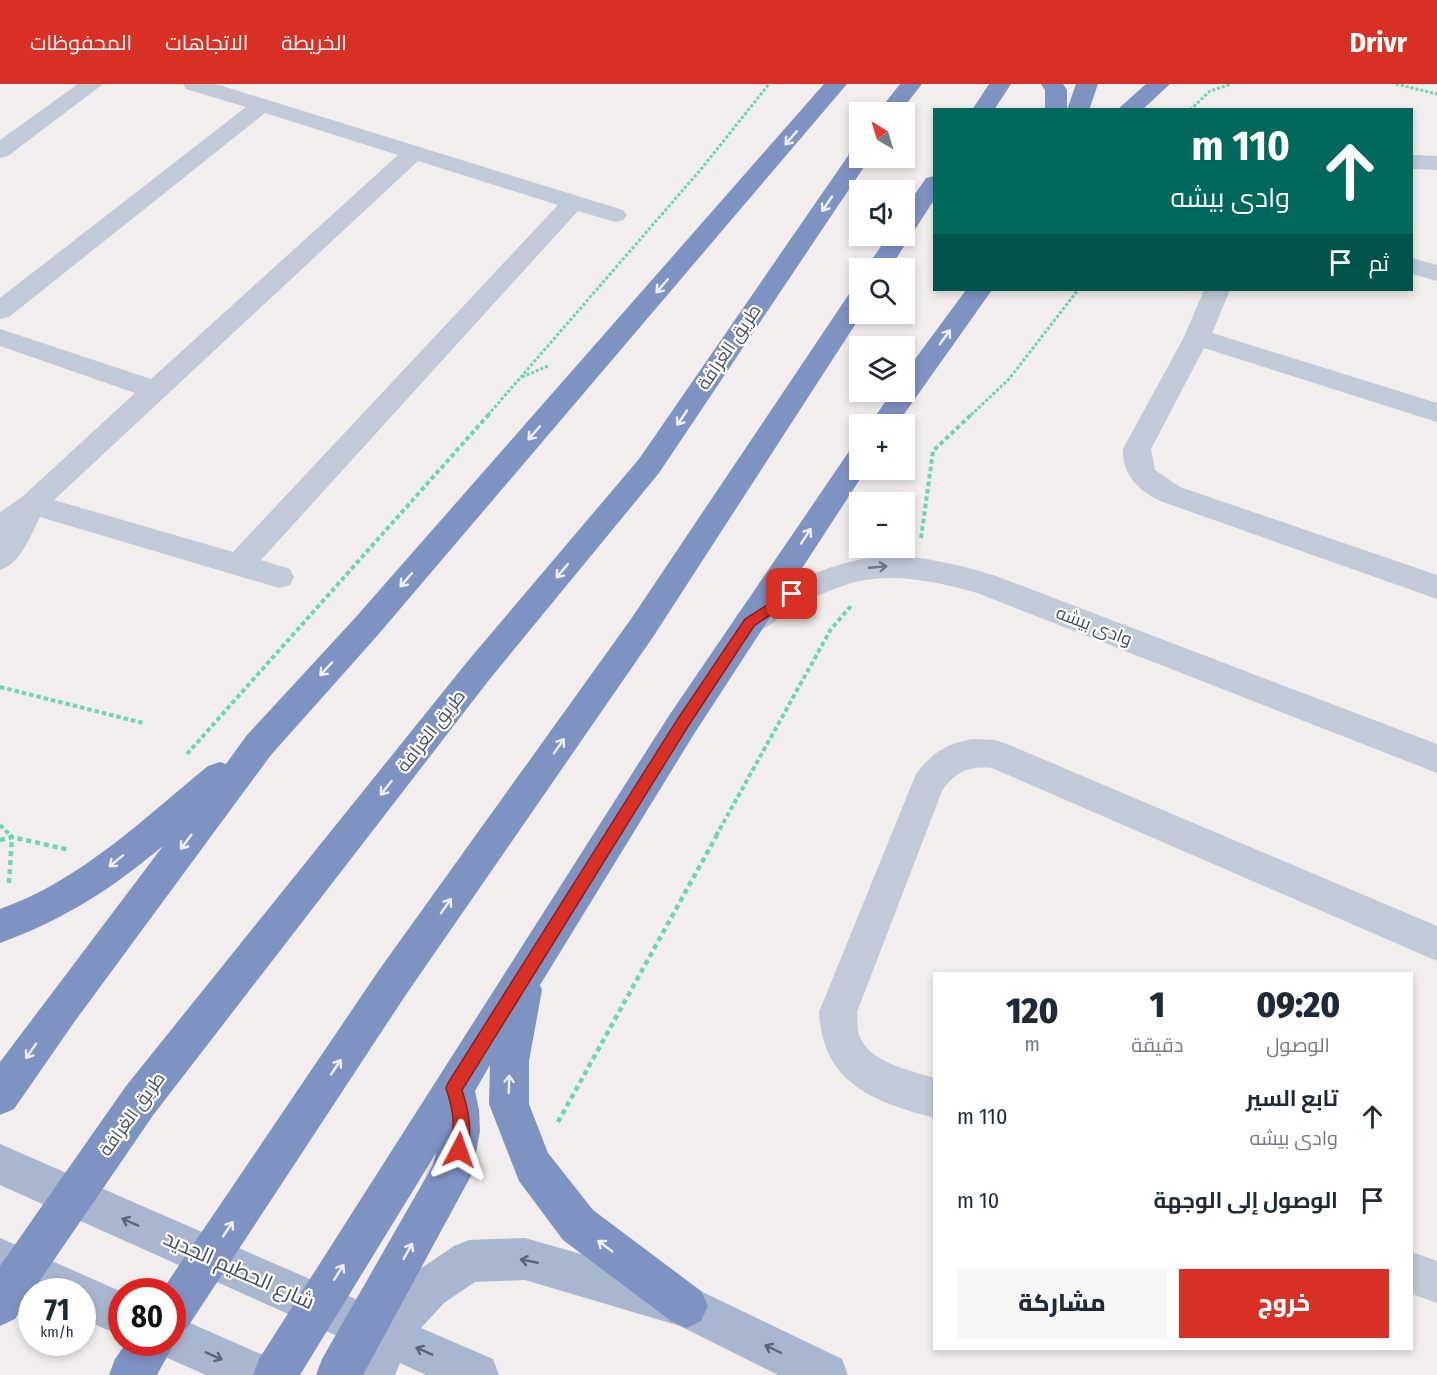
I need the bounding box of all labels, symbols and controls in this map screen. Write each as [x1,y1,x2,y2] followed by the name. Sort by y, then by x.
[1349,26,1407,59] text: Drivr
[30,30,132,56] text: المحفوظات
[165,30,248,56] text: الاتجاهات
[281,30,347,56] text: الخريطة
[849,102,915,168] north arrow
[849,102,915,558] map controls
[1191,121,1290,171] text: 110 m
[784,130,798,145] one-way arrow
[1311,132,1389,210] icon: ahead
[849,180,915,246] button: sound
[1170,182,1290,214] text: وادى بيشه
[821,195,833,212] one-way arrow
[1324,246,1357,279] icon: arrive
[1369,250,1389,277] text: ثم
[849,258,915,324] button: search
[655,278,669,293] one-way arrow
[692,300,766,394] street label: طريق الغرافة
[939,329,951,345] one-way arrow
[849,336,915,402] button: layers
[676,409,688,425] one-way arrow
[849,414,915,480] button: +
[527,425,541,440] one-way arrow
[849,492,915,558] button: −
[800,528,812,545] one-way arrow
[868,561,888,572] one-way arrow
[555,563,569,578] one-way arrow
[766,568,817,619] pin
[399,572,413,587] one-way arrow
[775,577,808,610] icon: arrive
[1053,601,1135,651] street label: وادى بيشه
[319,662,333,677] one-way arrow
[392,686,471,777] street label: طريق الغرافة
[553,739,565,755] one-way arrow
[380,779,393,795] one-way arrow
[180,834,193,850] one-way arrow
[108,855,124,868] one-way arrow
[440,898,452,914] one-way arrow
[1149,983,1165,1027] text: 1
[1256,983,1340,1027] text: 09:20
[1006,989,1058,1033] text: 120
[1024,1032,1040,1056] text: m
[1131,1033,1183,1057] text: دقيقة
[1266,1033,1330,1057] text: الوصول
[25,1043,37,1059] one-way arrow
[330,1059,342,1075] one-way arrow
[94,1068,171,1161] street label: طريق الغرافة
[504,1075,515,1095] one-way arrow
[1246,1085,1338,1112] text: تابع السير
[1356,1100,1389,1133] icon: ahead
[957,1103,1007,1130] text: 110 m
[427,1118,491,1182] position arrow
[1249,1126,1338,1150] text: وادى بيشه
[1356,1184,1389,1217] icon: arrive
[957,1187,999,1214] text: 10 m
[1154,1187,1338,1214] text: الوصول إلى الوجهة
[122,1216,140,1227] one-way arrow
[222,1221,234,1238] one-way arrow
[159,1225,319,1316] street label: شارع الحطيم الجديد
[598,1239,614,1252] one-way arrow
[402,1243,414,1260] one-way arrow
[519,1255,539,1266] one-way arrow
[334,1264,346,1281] one-way arrow
[957,1269,1167,1338] button: مشاركة
[1179,1269,1389,1338] button: خروج
[108,1278,186,1356] speed limit sign: 80
[44,1292,70,1328] text: 71
[40,1323,74,1341] text: km/h
[765,1343,783,1355] one-way arrow
[415,1345,433,1356] one-way arrow
[205,1351,223,1362] one-way arrow

